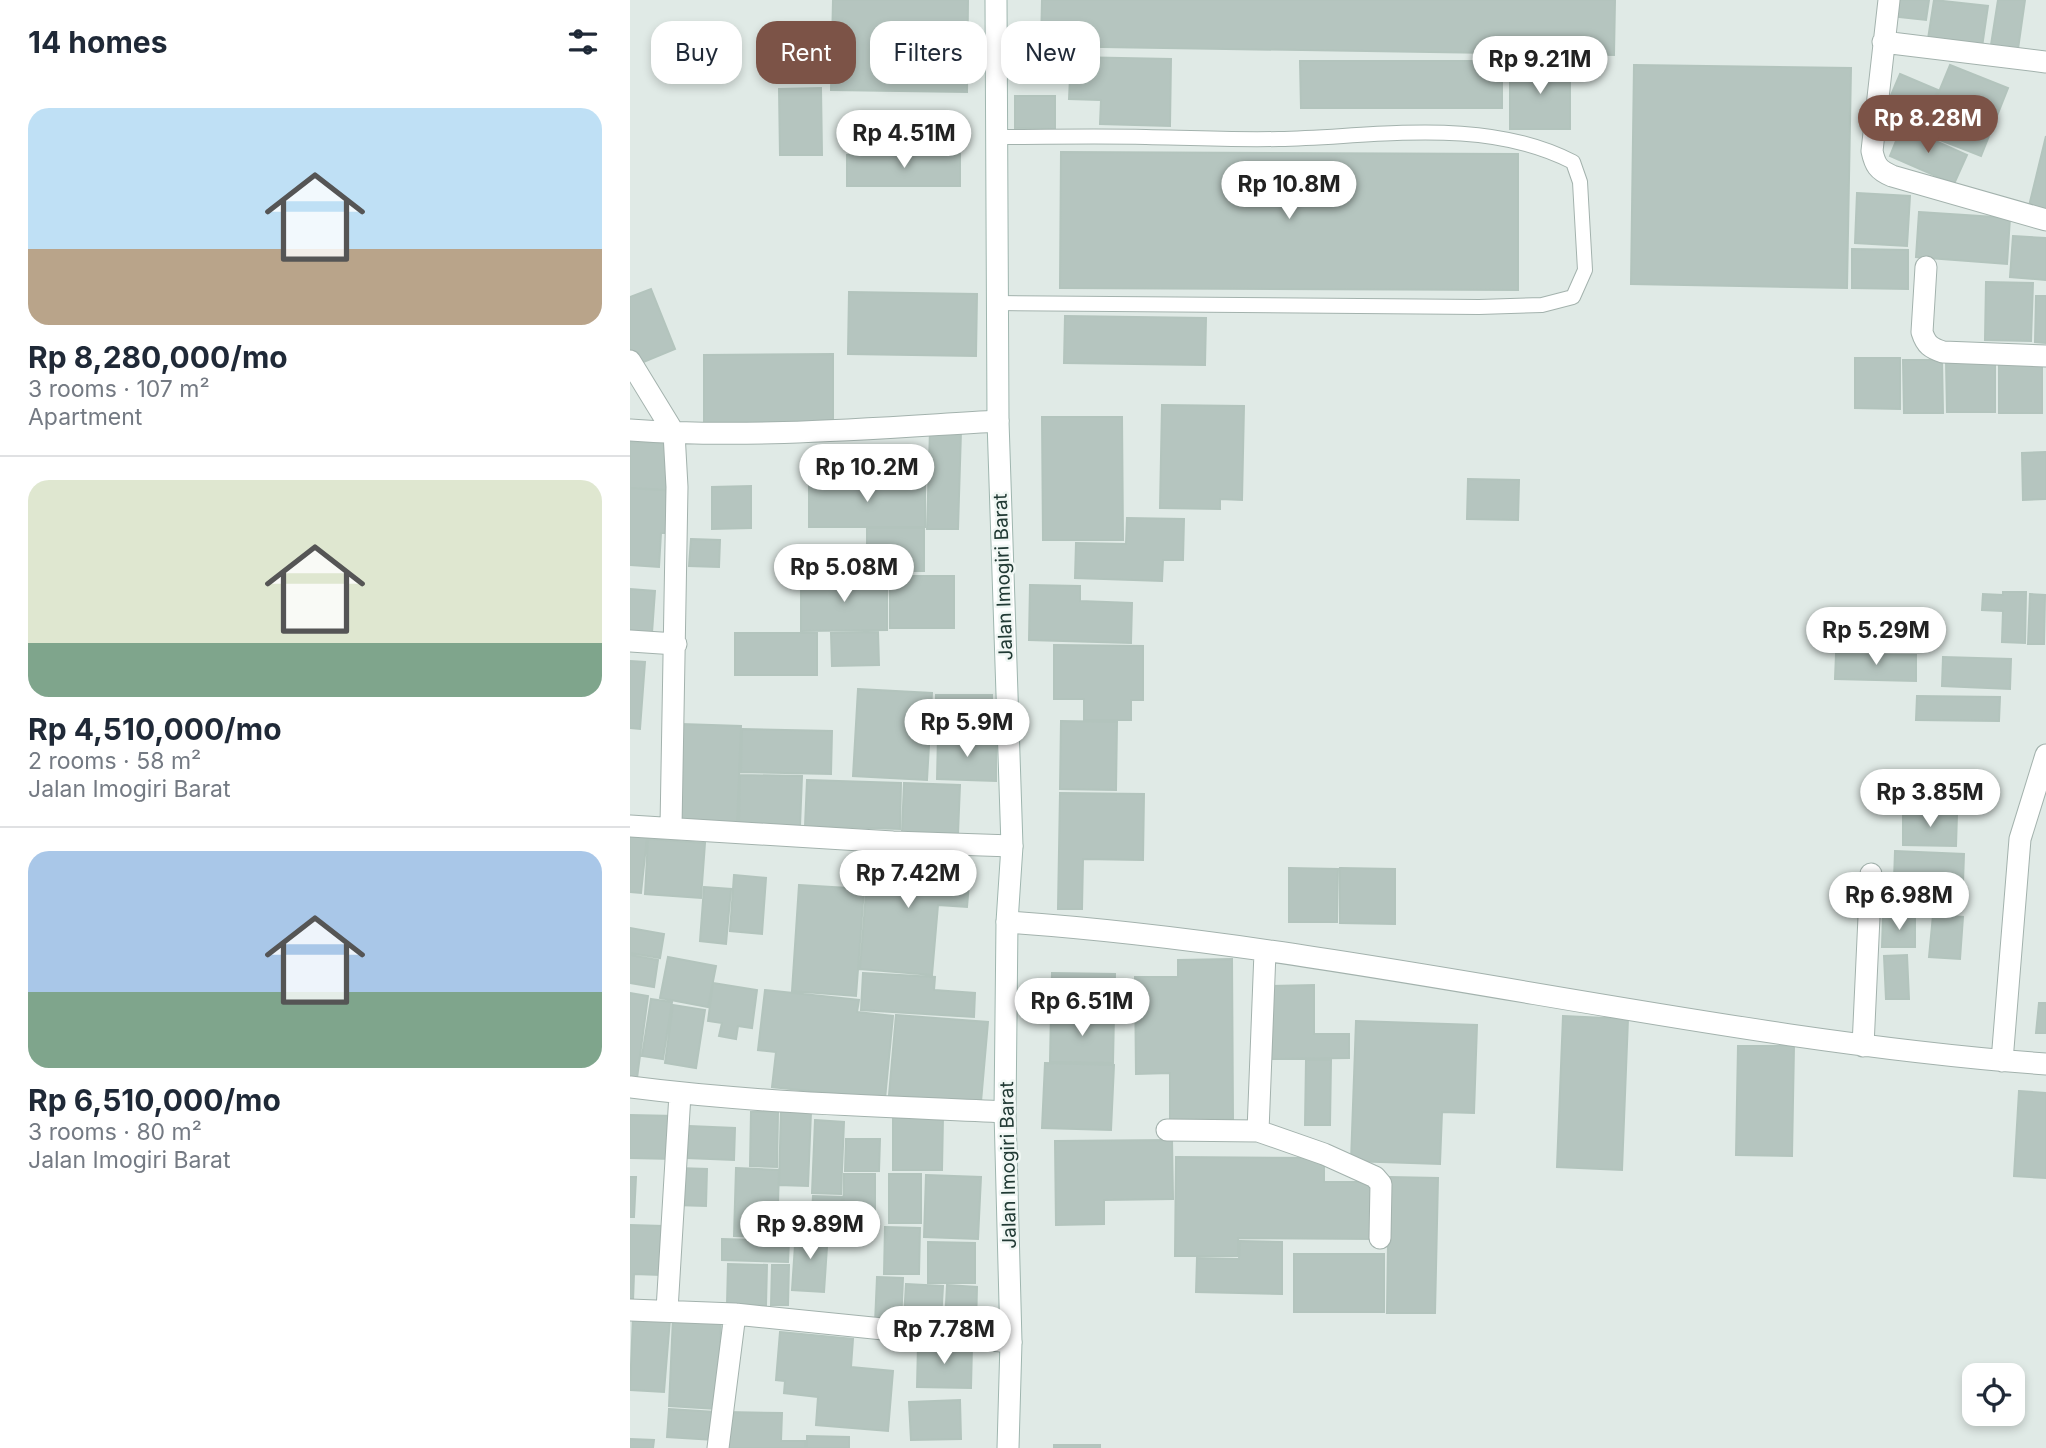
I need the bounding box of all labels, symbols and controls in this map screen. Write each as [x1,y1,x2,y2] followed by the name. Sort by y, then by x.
[651,21,742,84] chip: Buy
[756,21,856,84] chip: Rent
[870,21,987,84] chip: Filters
[1001,21,1100,84] chip: New
[564,23,602,61] icon: filters
[28,24,167,60] text: 14 homes
[1468,36,1612,96] pin: Rp 9.21M
[1489,45,1591,73] text: Rp 9.21M
[1856,96,2000,155] pin: Rp 8.28M
[1874,104,1982,132] text: Rp 8.28M
[832,110,976,170] pin: Rp 4.51M
[852,119,956,147] text: Rp 4.51M
[252,154,378,280] icon: home
[1217,162,1361,221] pin: Rp 10.8M
[1237,170,1341,198] text: Rp 10.8M
[28,339,288,375] text: Rp 8,280,000/mo
[28,375,210,403] text: 3 rooms · 107 m²
[28,403,142,431] text: Apartment
[795,444,939,504] pin: Rp 10.2M
[815,453,919,481] text: Rp 10.2M
[989,493,1017,661] street label: Jalan Imogiri Barat
[252,526,378,652] icon: home
[772,544,916,604] pin: Rp 5.08M
[790,553,898,581] text: Rp 5.08M
[1804,608,1948,667] pin: Rp 5.29M
[1822,616,1930,644] text: Rp 5.29M
[902,700,1032,759] pin: Rp 5.9M
[921,708,1013,736] text: Rp 5.9M
[28,711,282,747] text: Rp 4,510,000/mo
[28,747,201,775] text: 2 rooms · 58 m²
[1858,770,2002,829] pin: Rp 3.85M
[28,775,231,803] text: Jalan Imogiri Barat
[1876,778,1984,806] text: Rp 3.85M
[836,850,980,910] pin: Rp 7.42M
[856,859,960,887] text: Rp 7.42M
[1827,872,1971,932] pin: Rp 6.98M
[1845,881,1953,909] text: Rp 6.98M
[252,897,378,1023] icon: home
[1010,978,1154,1038] pin: Rp 6.51M
[1031,987,1133,1015] text: Rp 6.51M
[995,1081,1021,1249] street label: Jalan Imogiri Barat
[28,1082,281,1118] text: Rp 6,510,000/mo
[28,1118,202,1146] text: 3 rooms · 80 m²
[28,1146,231,1174] text: Jalan Imogiri Barat
[738,1202,882,1261] pin: Rp 9.89M
[756,1210,864,1238] text: Rp 9.89M
[872,1306,1016,1366] pin: Rp 7.78M
[893,1315,995,1343] text: Rp 7.78M
[1962,1363,2025,1426] map controls
[1962,1363,2025,1426] button: locate

